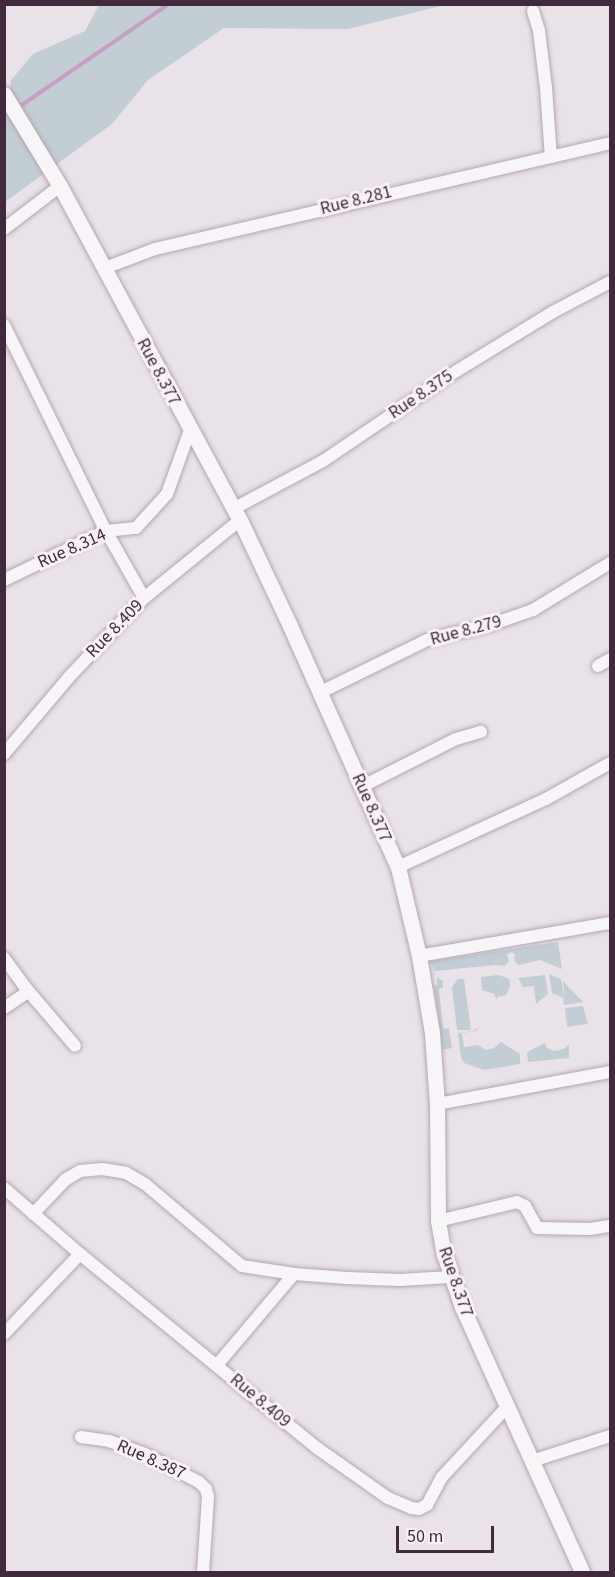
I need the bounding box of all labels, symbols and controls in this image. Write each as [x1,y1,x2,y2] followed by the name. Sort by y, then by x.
[318,182,394,220] street label: Rue 8.281
[131,335,185,409] street label: Rue 8.377
[385,366,457,424] street label: Rue 8.375
[34,524,110,574] street label: Rue 8.314
[82,595,148,663] street label: Rue 8.409
[428,611,504,651] street label: Rue 8.279
[346,770,396,846] street label: Rue 8.377
[433,1244,477,1320] street label: Rue 8.377
[225,1369,295,1433] street label: Rue 8.409
[113,1435,189,1485] street label: Rue 8.387
[399,1514,496,1552] scale bar
[407,1524,443,1549] text: 50 m

